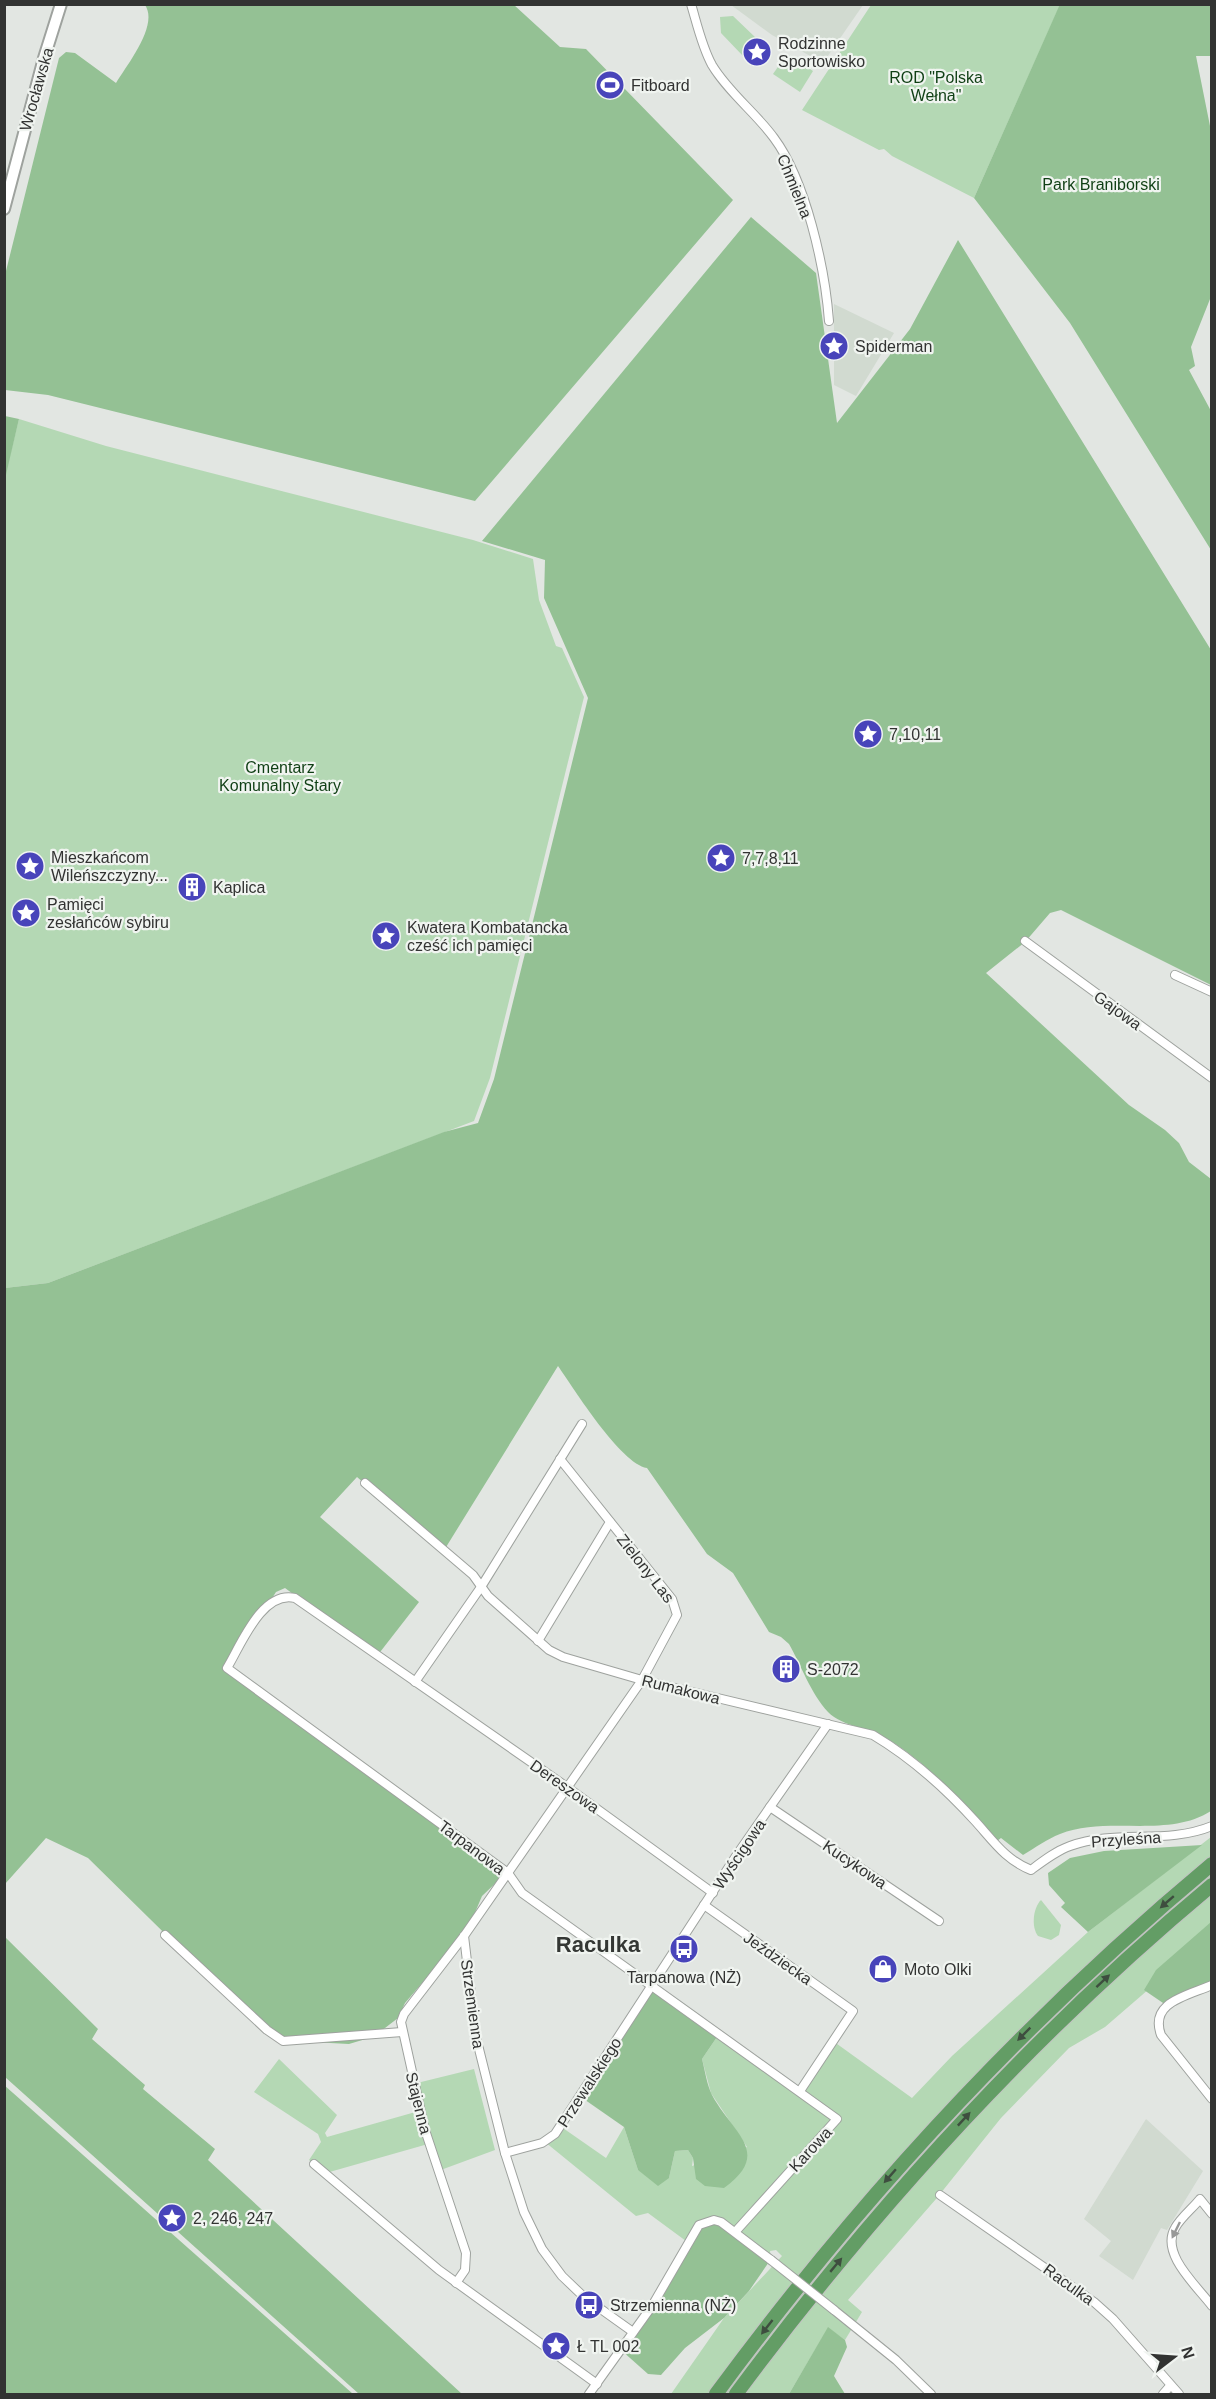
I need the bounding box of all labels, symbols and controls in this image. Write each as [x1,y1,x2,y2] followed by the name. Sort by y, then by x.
[778,35,865,70] place label: Rodzinne Sportowisko
[741,36,773,68] place icon: Rodzinne Sportowisko
[16,45,57,133] street label: Wrocławska
[594,69,626,101] sports icon: Fitboard
[889,69,983,104] park label: ROD "Polska Wełna"
[631,77,690,94] place label: Fitboard
[774,152,815,221] street label: Chmielna
[1042,176,1160,193] park label: Park Braniborski
[818,330,850,362] place icon: Spiderman
[855,338,932,355] place label: Spiderman
[852,718,884,750] place icon: 7,10,11
[889,726,941,743] place label: 7,10,11
[219,759,341,794] park label: Cmentarz Komunalny Stary
[705,842,737,874] place icon: 7,7,8,11
[51,849,168,884] place label: Mieszkańcom Wileńszczyzny...
[14,850,46,882] place icon: Mieszkańcom Wileńszczyzny...
[742,850,799,867] place label: 7,7,8,11
[176,871,208,903] building icon: Kaplica
[213,879,266,896] place label: Kaplica
[47,896,169,931] place label: Pamięci zesłańców sybiru
[10,897,42,929] place icon: Pamięci zesłańców sybiru
[407,919,568,954] place label: Kwatera Kombatancka cześć ich pamięci
[370,920,402,952] place icon: Kwatera Kombatancka cześć ich pamięci
[1091,988,1145,1033] street label: Gajowa
[614,1531,677,1606] street label: Zielony Las
[770,1653,802,1685] building icon: S-2072
[807,1661,859,1678] place label: S-2072
[640,1672,722,1707] street label: Rumakowa
[527,1756,602,1816] street label: Dereszowa
[710,1816,769,1893] street label: Wyścigowa
[435,1817,508,1878] street label: Tarpanowa
[1090,1829,1162,1850] street label: Przyleśna
[820,1837,890,1892] street label: Kucykowa
[1159,1895,1175,1908] one-way arrow
[740,1929,815,1988] street label: Jeździecka
[556,1932,641,1957] district label: Raculka
[668,1933,700,1965] bus stop icon: Tarpanowa (NŻ)
[867,1953,899,1985] shop icon: Moto Olki
[458,1958,487,2050] street label: Strzemienna
[904,1961,972,1978] place label: Moto Olki
[627,1968,741,1986] place label: Tarpanowa (NŻ)
[1095,1974,1110,1988] one-way arrow
[1017,2027,1031,2042] one-way arrow
[554,2034,625,2130] street label: Przewalskiego
[403,2070,434,2136] street label: Stajenna
[957,2112,971,2126] one-way arrow
[786,2124,835,2175] street label: Karowa
[884,2168,897,2183] one-way arrow
[156,2202,188,2234] place icon: 2, 246, 247
[193,2210,273,2227] place label: 2, 246, 247
[1172,2221,1182,2239] one-way arrow
[829,2258,842,2273] one-way arrow
[1040,2261,1097,2308] street label: Raculka
[573,2289,605,2321] bus stop icon: Strzemienna (NŻ)
[610,2296,736,2314] place label: Strzemienna (NŻ)
[761,2319,773,2334] one-way arrow
[1144,2327,1204,2387] north arrow
[540,2330,572,2362] place icon: Ł TL 002
[577,2338,639,2355] place label: Ł TL 002
[1178,2345,1198,2361] text: N

